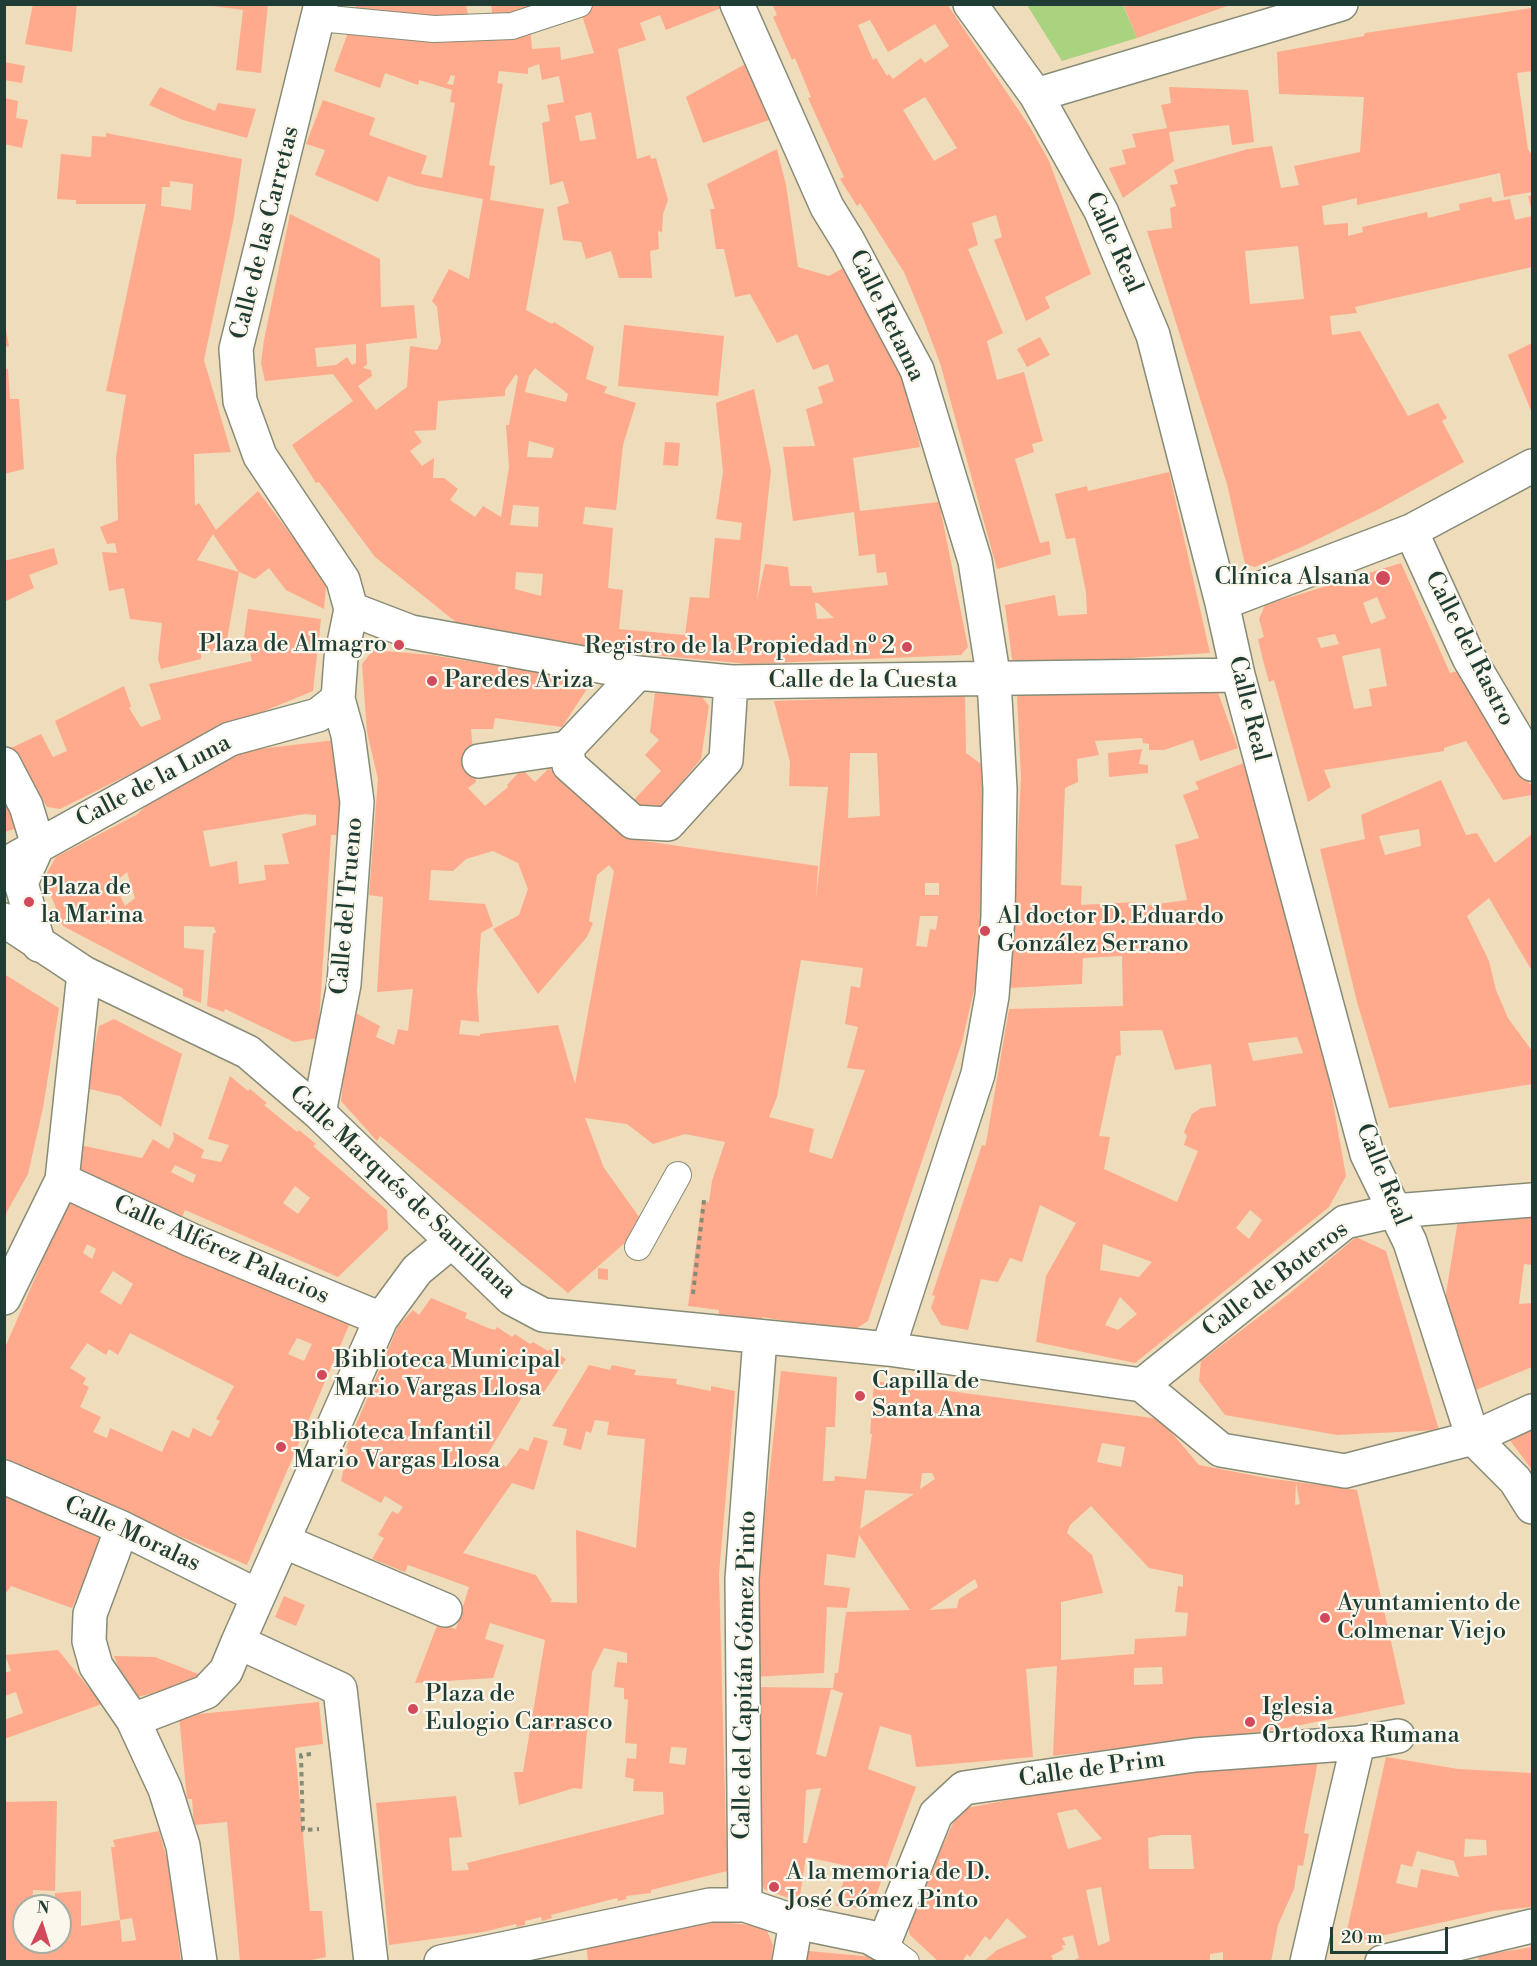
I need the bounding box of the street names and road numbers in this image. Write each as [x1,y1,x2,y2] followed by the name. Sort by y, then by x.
[226,123,306,343] street label: Calle de las Carretas
[1078,188,1148,298] street label: Calle Real
[842,246,930,386] street label: Calle Retama
[1418,567,1520,731] street label: Calle del Rastro
[1221,653,1275,765] street label: Calle Real
[769,667,957,695] street label: Calle de la Cuesta
[72,729,236,835] street label: Calle de la Luna
[326,816,370,996] street label: Calle del Trueno
[283,1080,521,1306] street label: Calle Marqués de Santillana
[1348,1120,1416,1230] street label: Calle Real
[109,1190,333,1312] street label: Calle Alférez Palacios
[1197,1216,1355,1344] street label: Calle de Boteros
[59,1491,205,1579] street label: Calle Moralas
[729,1510,763,1840] street label: Calle del Capitán Gómez Pinto
[1017,1746,1167,1794] street label: Calle de Prim

